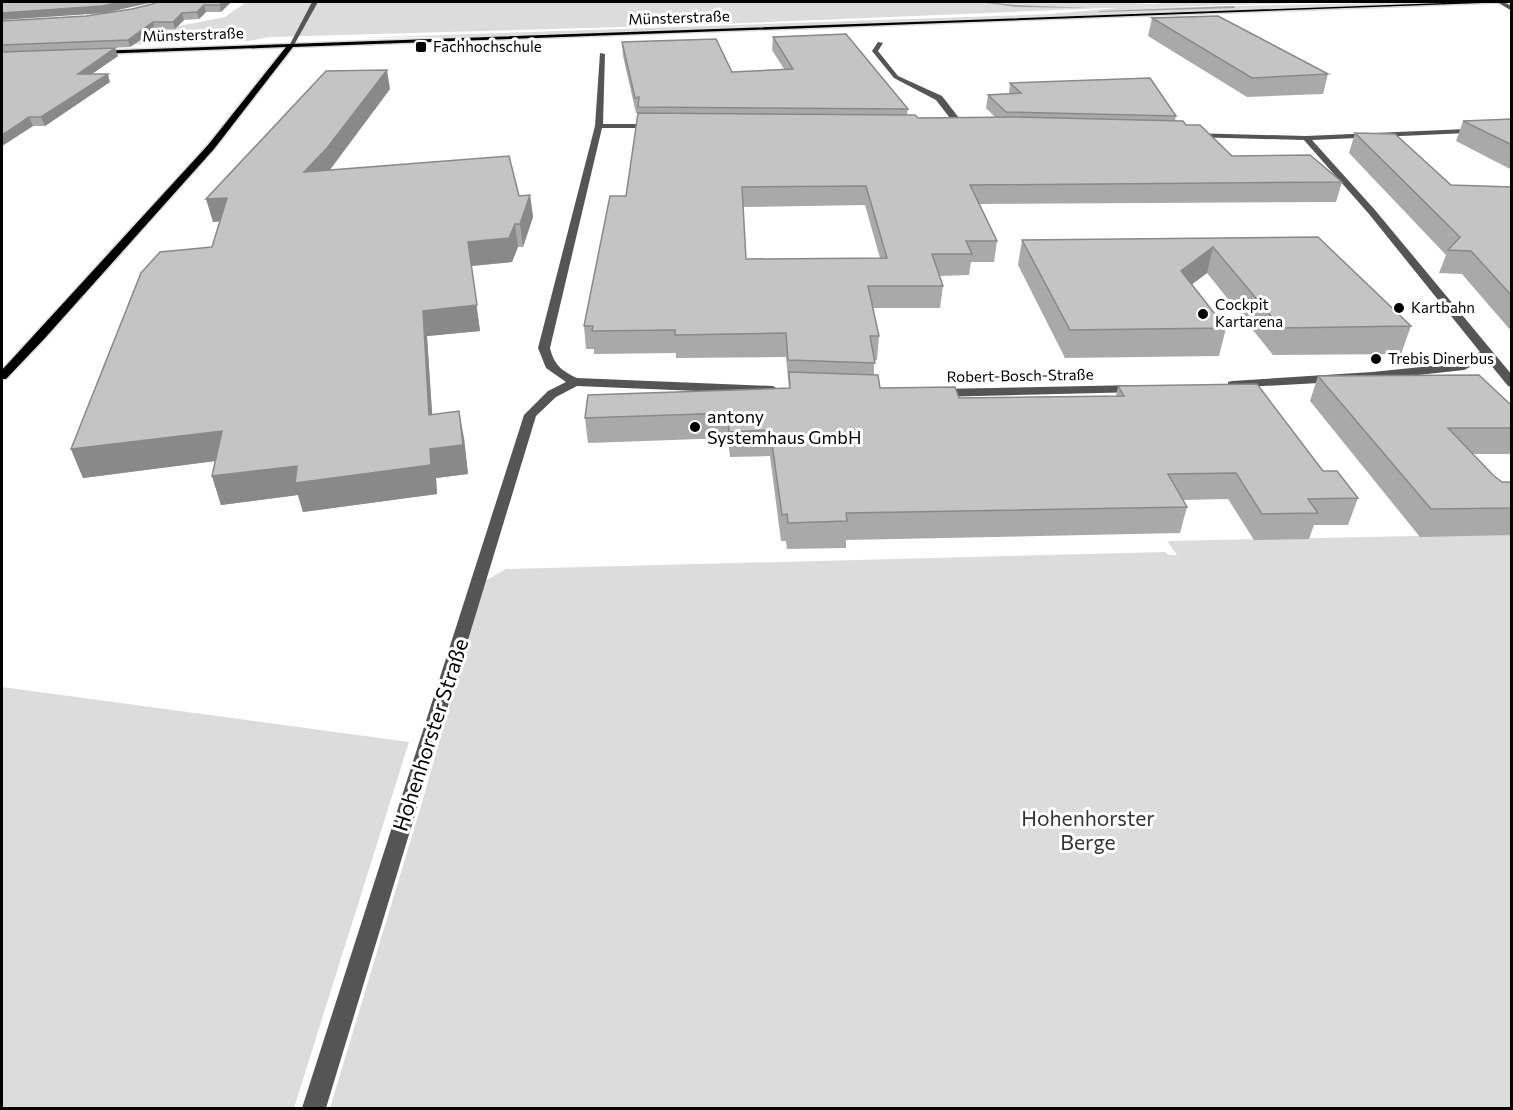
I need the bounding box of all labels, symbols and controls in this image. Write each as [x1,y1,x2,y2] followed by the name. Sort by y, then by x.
[628,6,730,28] street label: Münsterstraße
[142,23,244,45] street label: Münsterstraße
[433,37,542,55] place label: Fachhochschule
[414,40,428,54] marker: Fachhochschule
[1215,295,1283,330] place label: Cockpit Kartarena
[1411,298,1475,316] place label: Kartbahn
[1392,301,1406,315] marker: Kartbahn
[1196,307,1210,321] marker: Cockpit Kartarena
[1388,349,1494,367] place label: Trebis Dinerbus
[1369,352,1383,366] marker: Trebis Dinerbus
[946,365,1094,385] street label: Robert-Bosch-Straße
[707,405,861,448] place label: antony Systemhaus GmbH
[688,420,702,434] marker: antony Systemhaus GmbH
[387,635,473,834] street label: Hohenhorster Straße
[1021,805,1155,854] park label: Hohenhorster Berge

